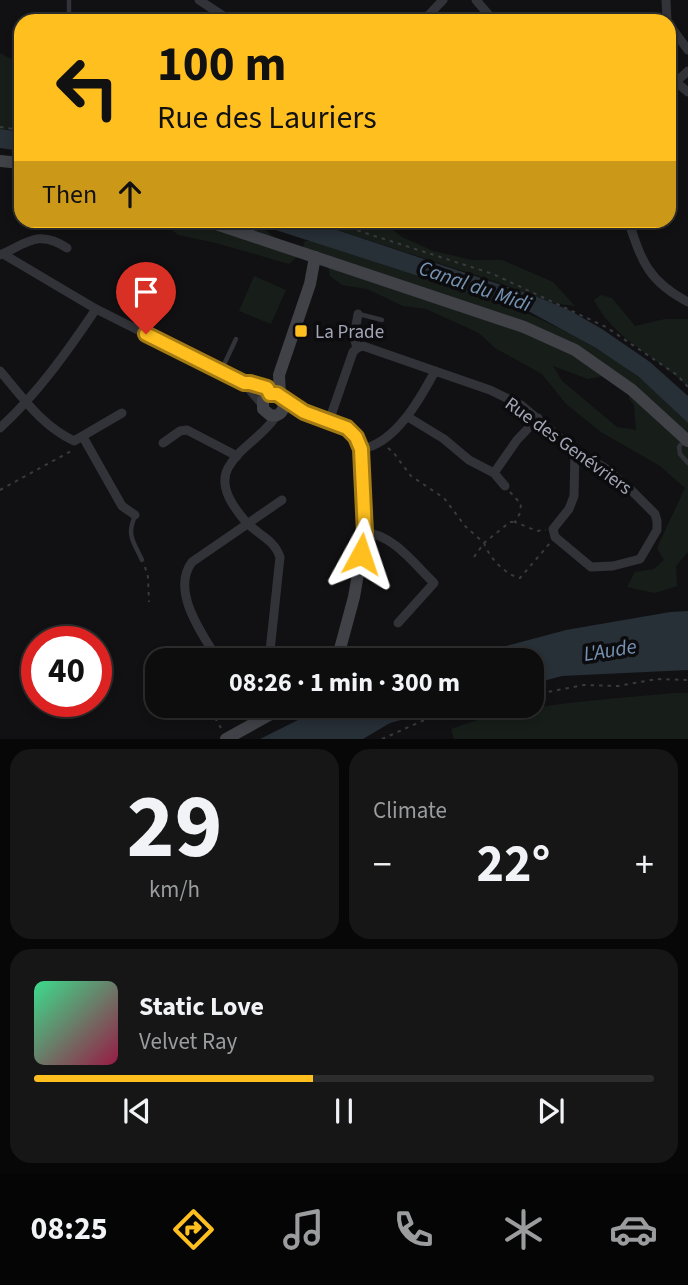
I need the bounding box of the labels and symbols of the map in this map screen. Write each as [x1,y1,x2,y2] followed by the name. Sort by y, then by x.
[415,253,536,320] water label: Canal du Midi
[116,262,176,334] pin
[315,319,384,346] place label: La Prade
[293,323,309,339] marker: La Prade
[499,391,637,502] street label: Rue des Genévriers
[324,517,398,591] position arrow
[21,626,112,717] speed limit sign: 40
[581,631,639,669] water label: L'Aude

